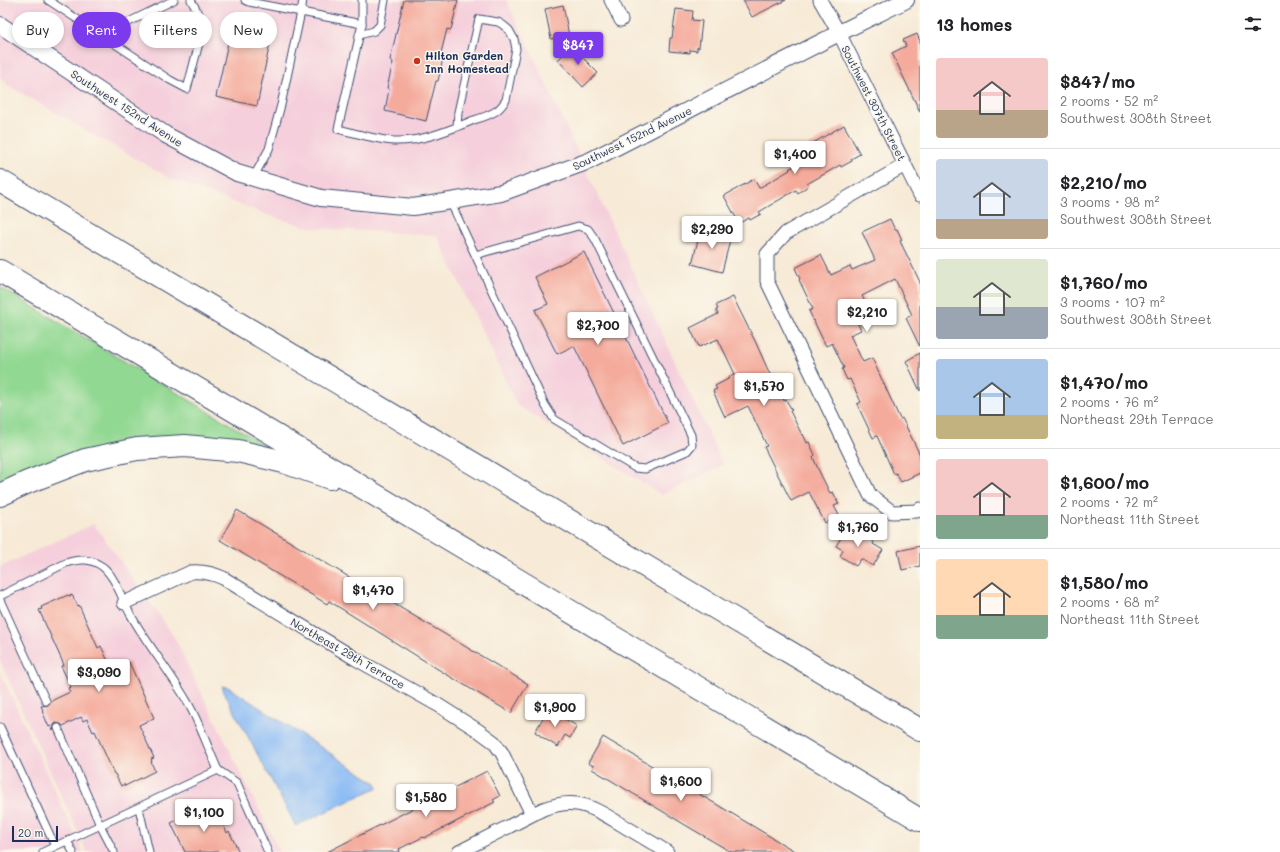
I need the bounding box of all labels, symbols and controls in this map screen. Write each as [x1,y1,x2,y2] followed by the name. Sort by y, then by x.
[12,12,64,48] chip: Buy
[72,12,131,48] chip: Rent
[139,12,212,48] chip: Filters
[220,12,277,48] chip: New
[936,13,1012,35] text: 13 homes
[1242,13,1264,35] icon: filters
[554,32,602,66] pin: $847
[562,36,594,53] text: $847
[838,43,910,163] street label: Southwest 307th Street
[425,48,509,76] place label: Hilton Garden Inn Homestead
[412,56,422,66] marker: Hilton Garden Inn Homestead
[68,66,186,150] street label: Southwest 152nd Avenue
[1060,70,1135,92] text: $847/mo
[968,74,1016,122] icon: home
[1060,92,1158,109] text: 2 rooms · 52 m²
[570,102,694,173] street label: Southwest 152nd Avenue
[1060,109,1212,126] text: Southwest 308th Street
[762,141,828,175] pin: $1,400
[774,145,816,162] text: $1,400
[1060,171,1147,193] text: $2,210/mo
[968,175,1016,223] icon: home
[1060,193,1159,210] text: 3 rooms · 98 m²
[1060,210,1212,227] text: Southwest 308th Street
[679,216,745,250] pin: $2,290
[691,220,733,237] text: $2,290
[1060,271,1148,293] text: $1,760/mo
[968,275,1016,323] icon: home
[1060,293,1165,310] text: 3 rooms · 107 m²
[834,299,900,333] pin: $2,210
[847,303,887,320] text: $2,210
[1060,310,1212,327] text: Southwest 308th Street
[565,312,631,346] pin: $2,700
[576,316,620,333] text: $2,700
[1060,371,1148,393] text: $1,470/mo
[731,373,797,407] pin: $1,570
[968,375,1016,423] icon: home
[744,377,784,394] text: $1,570
[1060,393,1159,410] text: 2 rooms · 76 m²
[1060,410,1214,427] text: Northeast 29th Terrace
[1060,471,1149,493] text: $1,600/mo
[968,475,1016,523] icon: home
[1060,493,1158,510] text: 2 rooms · 72 m²
[1060,510,1199,527] text: Northeast 11th Street
[825,514,891,548] pin: $1,760
[837,518,879,535] text: $1,760
[1060,571,1148,593] text: $1,580/mo
[968,575,1016,623] icon: home
[340,577,406,611] pin: $1,470
[352,581,394,598] text: $1,470
[1060,593,1159,610] text: 2 rooms · 68 m²
[1060,610,1199,627] text: Northeast 11th Street
[288,614,408,692] street label: Northeast 29th Terrace
[66,659,132,693] pin: $3,090
[77,663,121,680] text: $3,090
[522,694,588,728] pin: $1,900
[534,698,576,715] text: $1,900
[648,768,714,802] pin: $1,600
[660,772,702,789] text: $1,600
[393,784,459,818] pin: $1,580
[405,788,447,805] text: $1,580
[171,799,237,833] pin: $1,100
[184,803,224,820] text: $1,100
[12,824,58,843] scale bar
[18,825,43,840] text: 20 m

